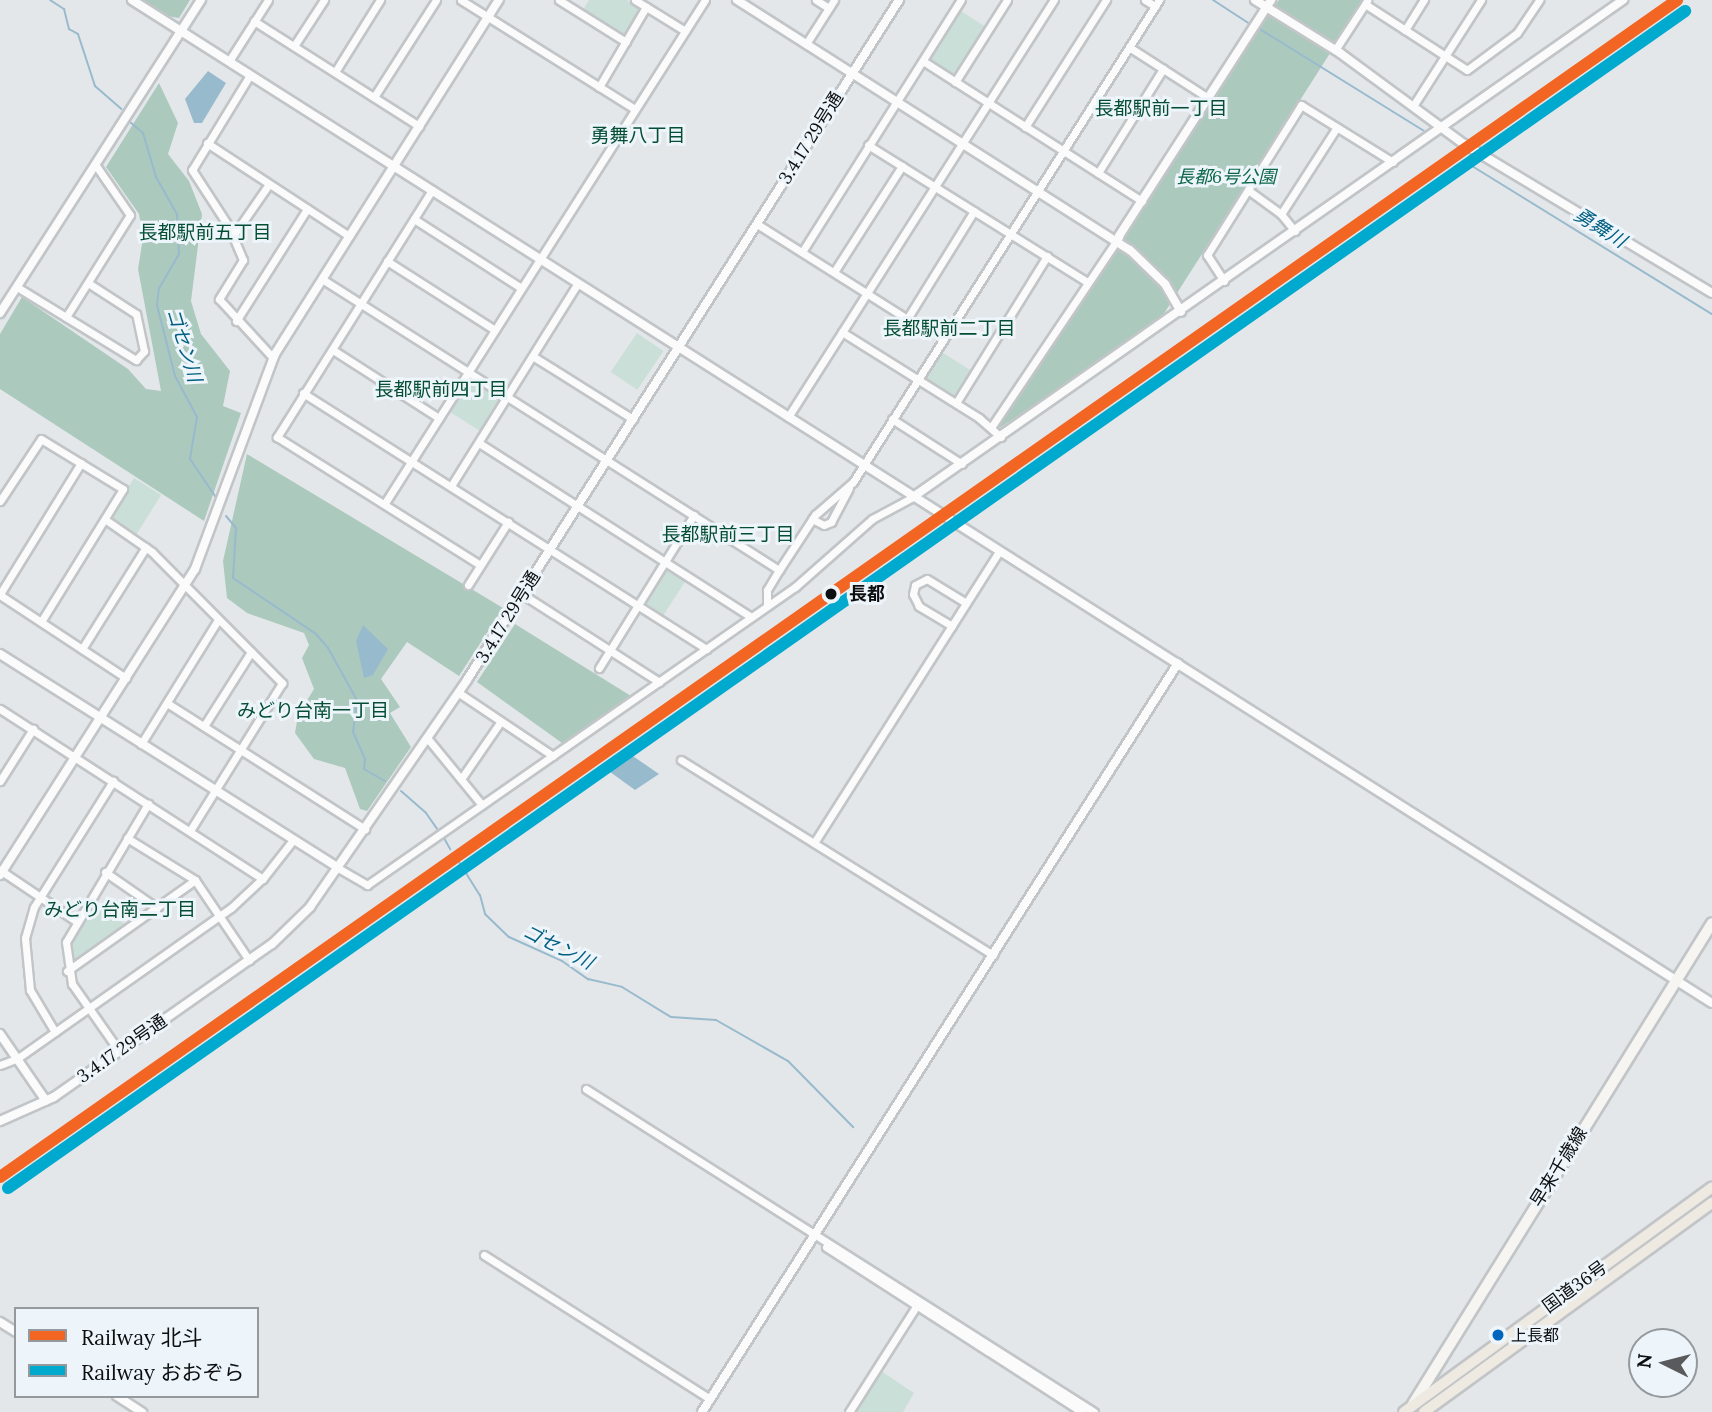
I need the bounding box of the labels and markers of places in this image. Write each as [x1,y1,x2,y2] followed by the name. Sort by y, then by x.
[819,582,843,606] marker: 長都
[849,583,885,605] place label: 長都
[1511,1325,1559,1345] place label: 上長都
[1491,1328,1505,1342] marker: 上長都

